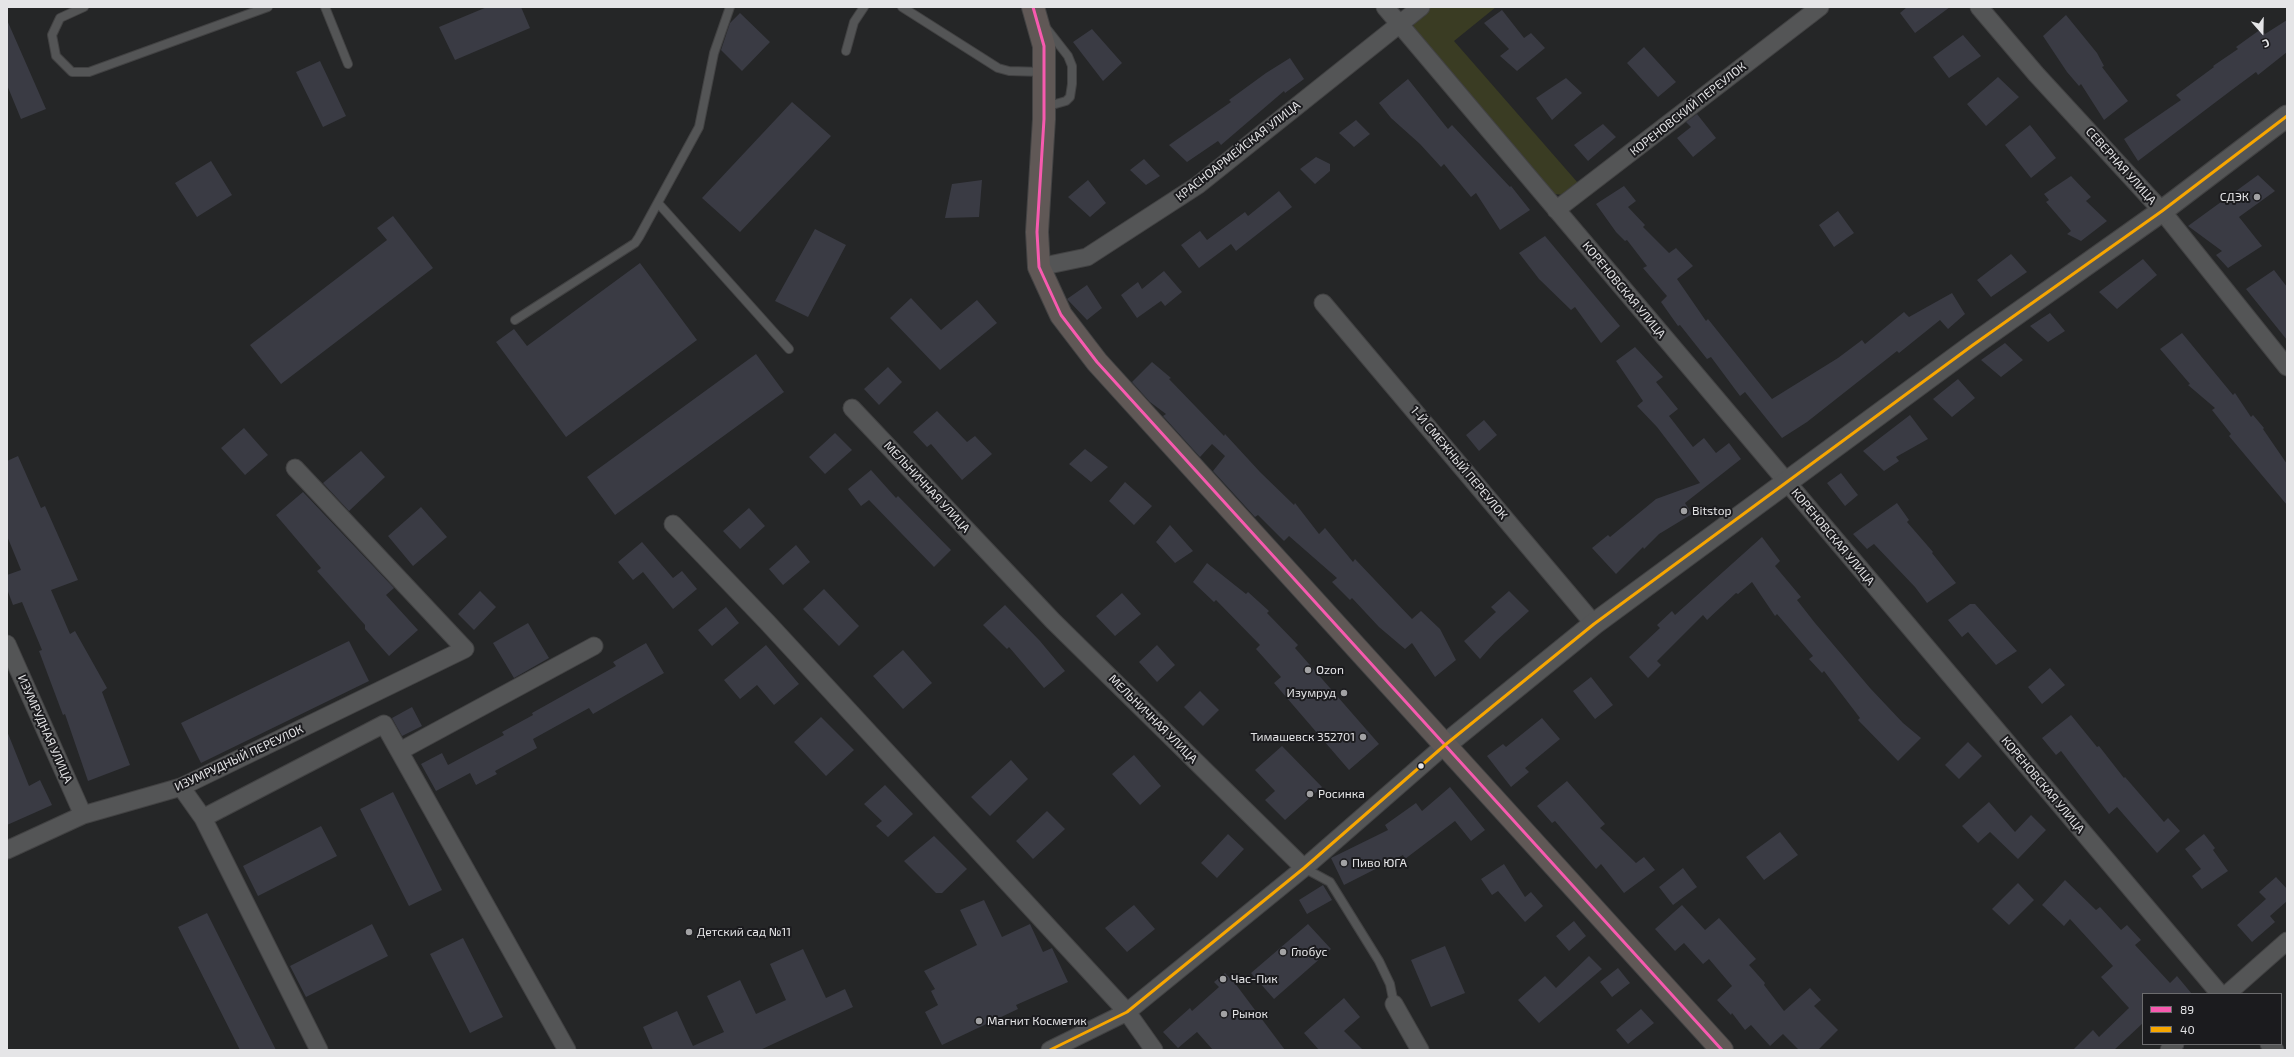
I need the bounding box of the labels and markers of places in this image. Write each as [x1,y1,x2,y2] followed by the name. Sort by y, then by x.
[2220,190,2249,204] place label: СДЭК
[2252,192,2262,202] marker: СДЭК
[1692,504,1731,518] place label: Bitstop
[1679,506,1689,516] marker: Bitstop
[1316,663,1344,677] place label: Ozon
[1303,665,1313,675] marker: Ozon
[1287,686,1336,700] place label: Изумруд
[1339,688,1349,698] marker: Изумруд
[1251,730,1355,744] place label: Тимашевск 352701
[1358,732,1368,742] marker: Тимашевск 352701
[1416,761,1426,771] unlabelled marker
[1318,787,1365,801] place label: Росинка
[1305,789,1315,799] marker: Росинка
[1352,856,1407,870] place label: Пиво ЮГА
[1339,858,1349,868] marker: Пиво ЮГА
[697,925,791,939] place label: Детский сад №11
[684,927,694,937] marker: Детский сад №11
[1291,945,1327,959] place label: Глобус
[1278,947,1288,957] marker: Глобус
[1231,972,1278,986] place label: Час-Пик
[1218,974,1228,984] marker: Час-Пик
[1232,1007,1268,1021] place label: Рынок
[1219,1009,1229,1019] marker: Рынок
[987,1014,1087,1028] place label: Магнит Косметик
[974,1016,984,1026] marker: Магнит Косметик

